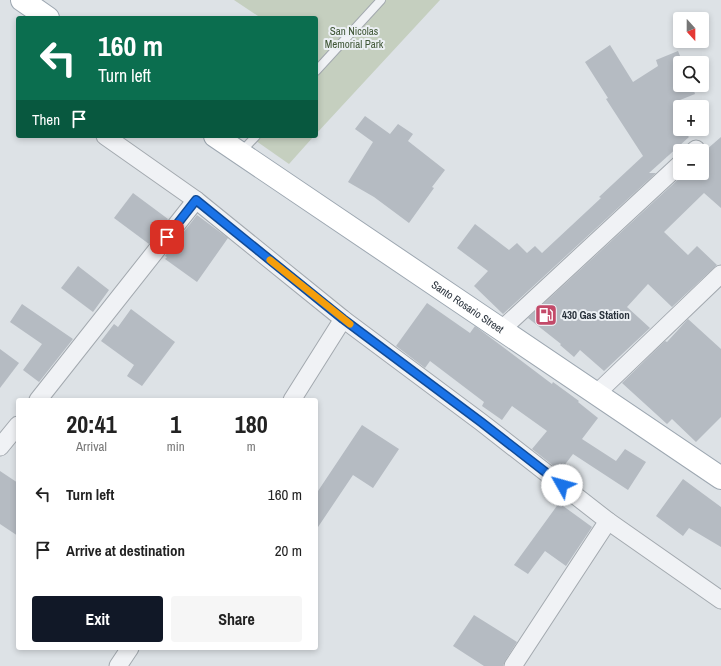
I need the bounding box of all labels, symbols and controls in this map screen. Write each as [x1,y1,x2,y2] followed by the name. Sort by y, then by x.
[673,12,709,48] north arrow
[673,12,709,180] map controls
[325,24,384,51] park label: San Nicolas Memorial Park
[98,27,163,65] text: 160 m
[32,32,84,84] icon: left
[673,56,709,92] button: search
[98,63,151,88] text: Turn left
[673,100,709,136] button: +
[68,108,90,130] icon: arrive
[32,109,60,130] text: Then
[673,144,709,180] button: −
[150,220,184,254] pin
[156,226,178,248] icon: arrive
[429,277,507,337] street label: Santo Rosario Street
[533,302,559,328] fuel station icon: 430 Gas Station
[562,308,630,322] place label: 430 Gas Station
[66,408,117,440] text: 20:41
[170,408,181,440] text: 1
[235,408,268,440] text: 180
[76,438,107,455] text: Arrival
[167,438,185,455] text: min
[247,438,256,455] text: m
[541,464,583,506] position arrow
[32,483,54,505] icon: left
[66,484,114,505] text: Turn left
[268,484,302,505] text: 160 m
[32,539,54,561] icon: arrive
[66,540,185,561] text: Arrive at destination
[275,540,302,561] text: 20 m
[32,596,163,642] button: Exit
[171,596,302,642] button: Share

